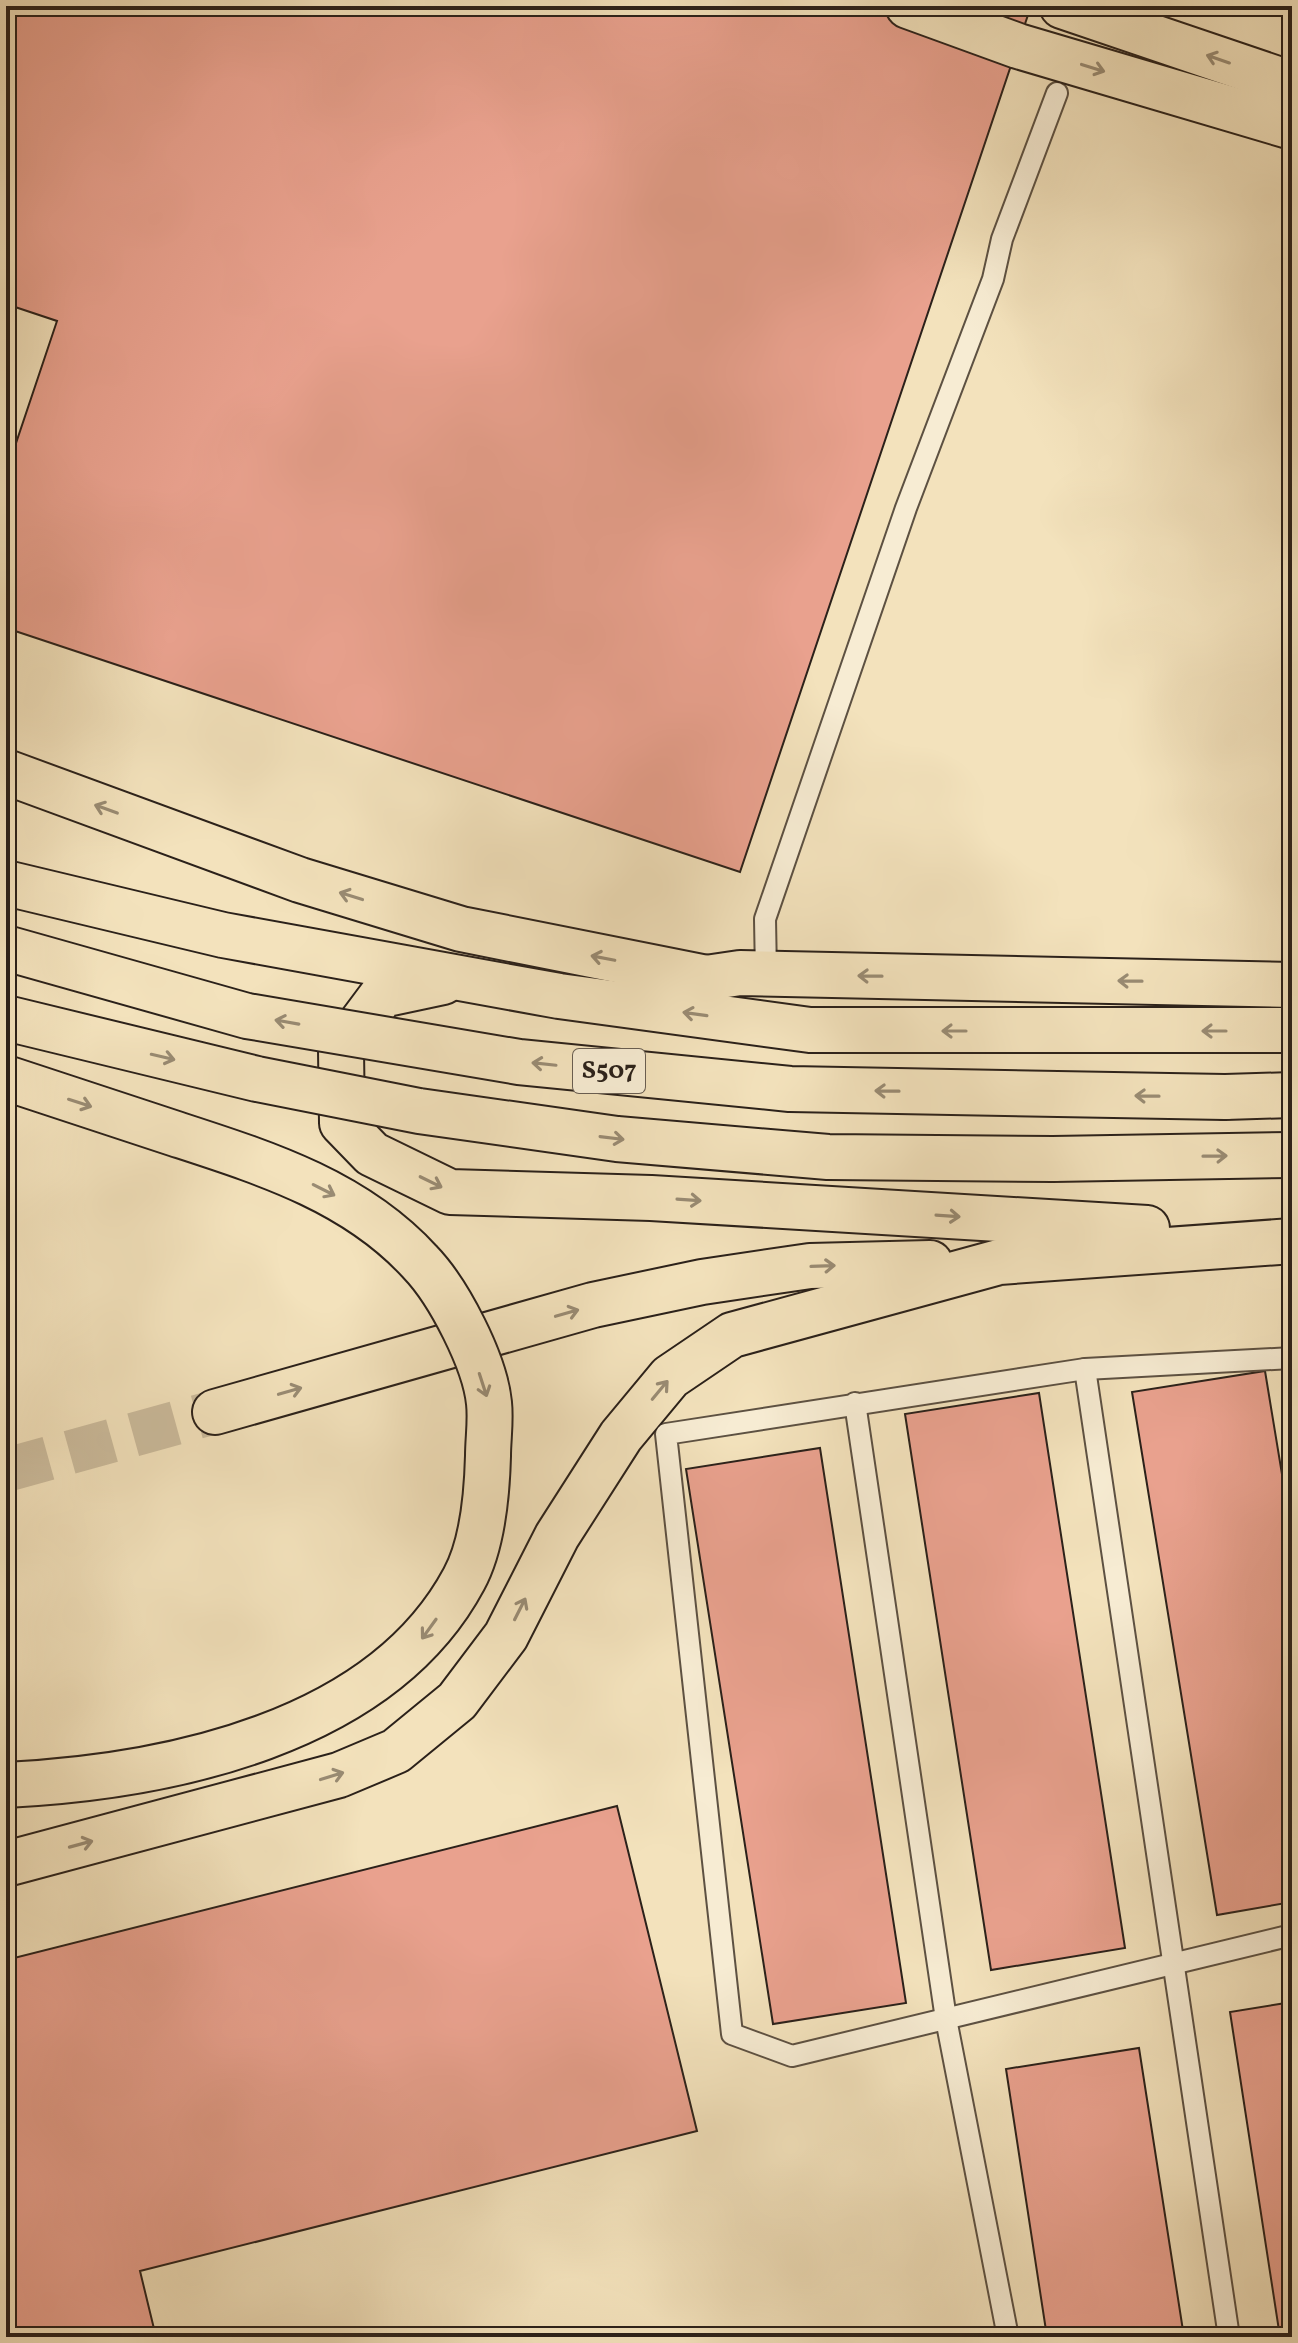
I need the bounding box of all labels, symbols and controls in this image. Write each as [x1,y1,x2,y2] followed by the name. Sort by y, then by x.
[1206,50,1231,65] one-way arrow
[1079,61,1105,76] one-way arrow
[94,801,119,815] one-way arrow
[339,888,365,903] one-way arrow
[591,949,617,964] one-way arrow
[857,968,884,984] one-way arrow
[1117,974,1144,989] one-way arrow
[683,1006,708,1021] one-way arrow
[275,1014,301,1029] one-way arrow
[941,1023,968,1038] one-way arrow
[1201,1023,1228,1039] one-way arrow
[573,1049,645,1093] road number: S507
[150,1051,175,1066] one-way arrow
[531,1057,558,1072] one-way arrow
[874,1083,901,1099] one-way arrow
[1134,1088,1161,1103] one-way arrow
[67,1096,92,1111] one-way arrow
[598,1131,624,1146] one-way arrow
[1201,1148,1228,1164] one-way arrow
[418,1175,442,1191] one-way arrow
[312,1183,336,1198] one-way arrow
[675,1193,701,1208] one-way arrow
[934,1209,961,1224] one-way arrow
[809,1259,836,1274] one-way arrow
[554,1304,580,1319] one-way arrow
[477,1372,492,1397] one-way arrow
[651,1380,669,1401] one-way arrow
[277,1383,303,1398] one-way arrow
[513,1597,529,1621] one-way arrow
[420,1618,437,1639] one-way arrow
[319,1768,345,1783] one-way arrow
[68,1835,94,1850] one-way arrow

